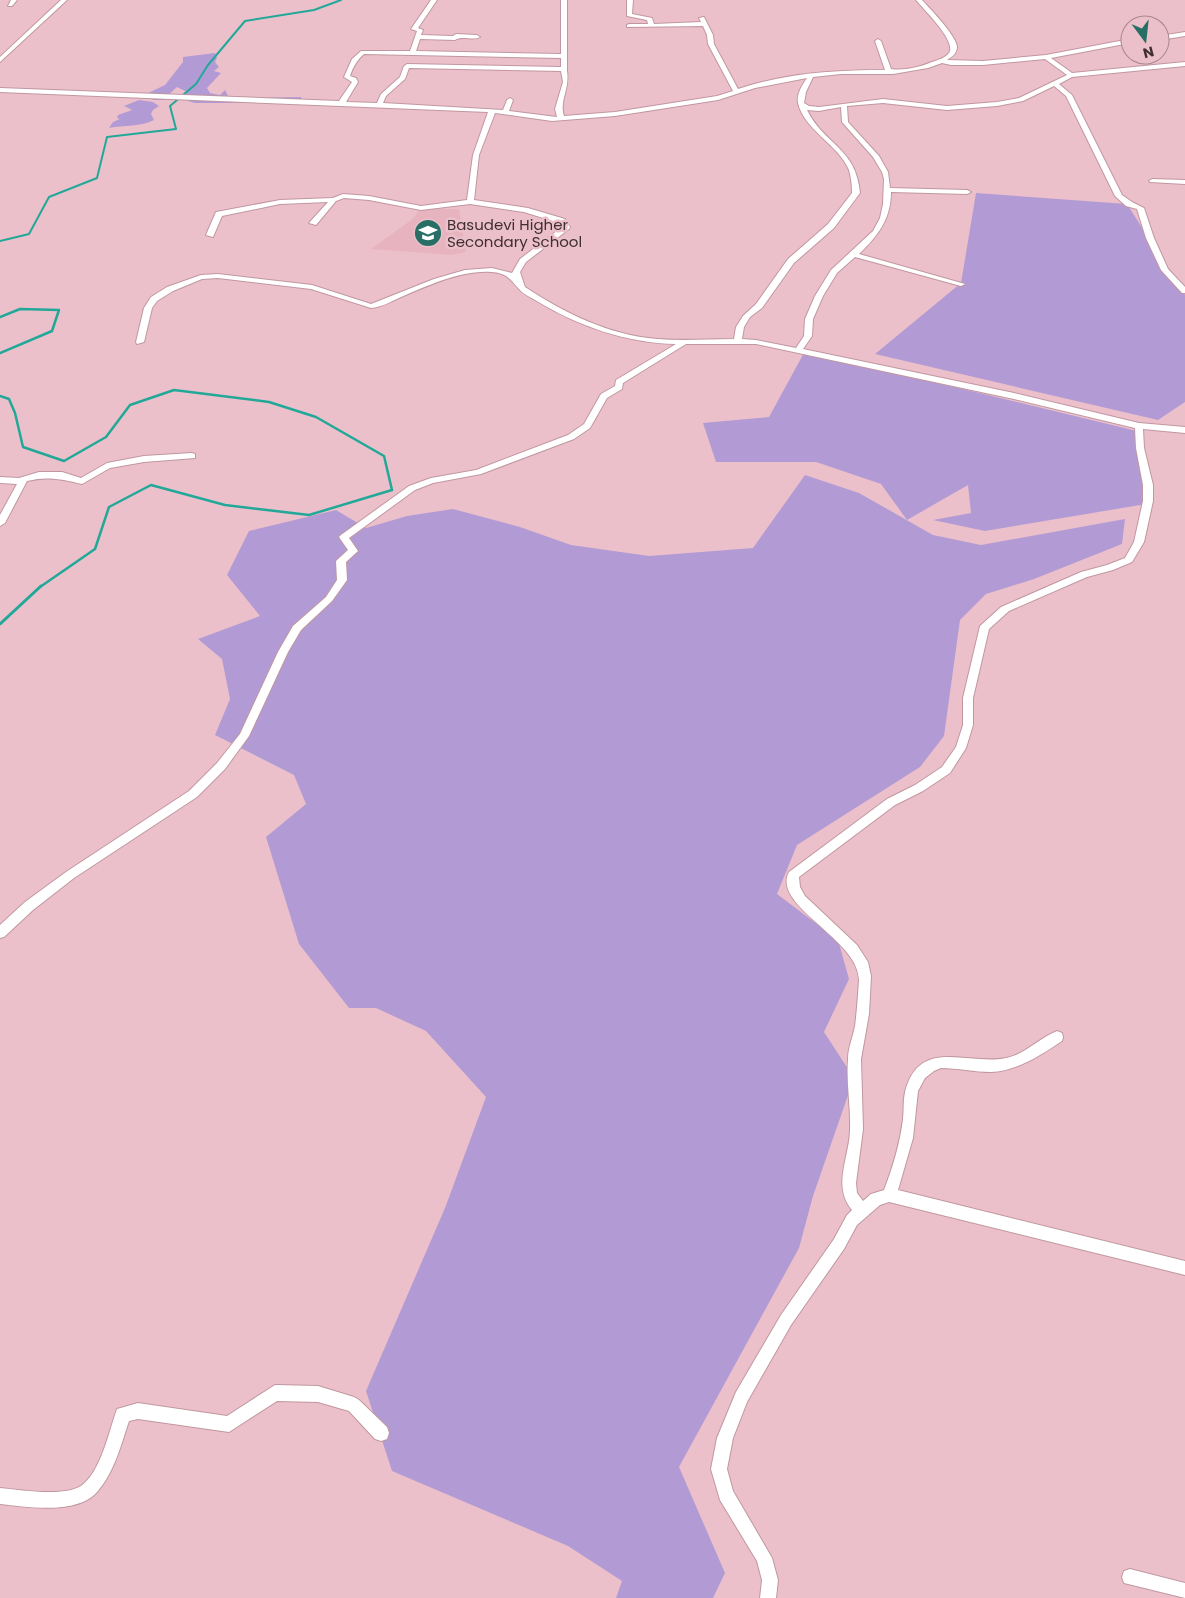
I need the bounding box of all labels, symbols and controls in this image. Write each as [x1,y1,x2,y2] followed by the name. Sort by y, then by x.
[1120,15,1170,65] north arrow
[1141,42,1156,64] text: N
[447,214,582,252] place label: Basudevi Higher Secondary School
[413,218,443,248] school or university icon: Basudevi Higher Secondary School

